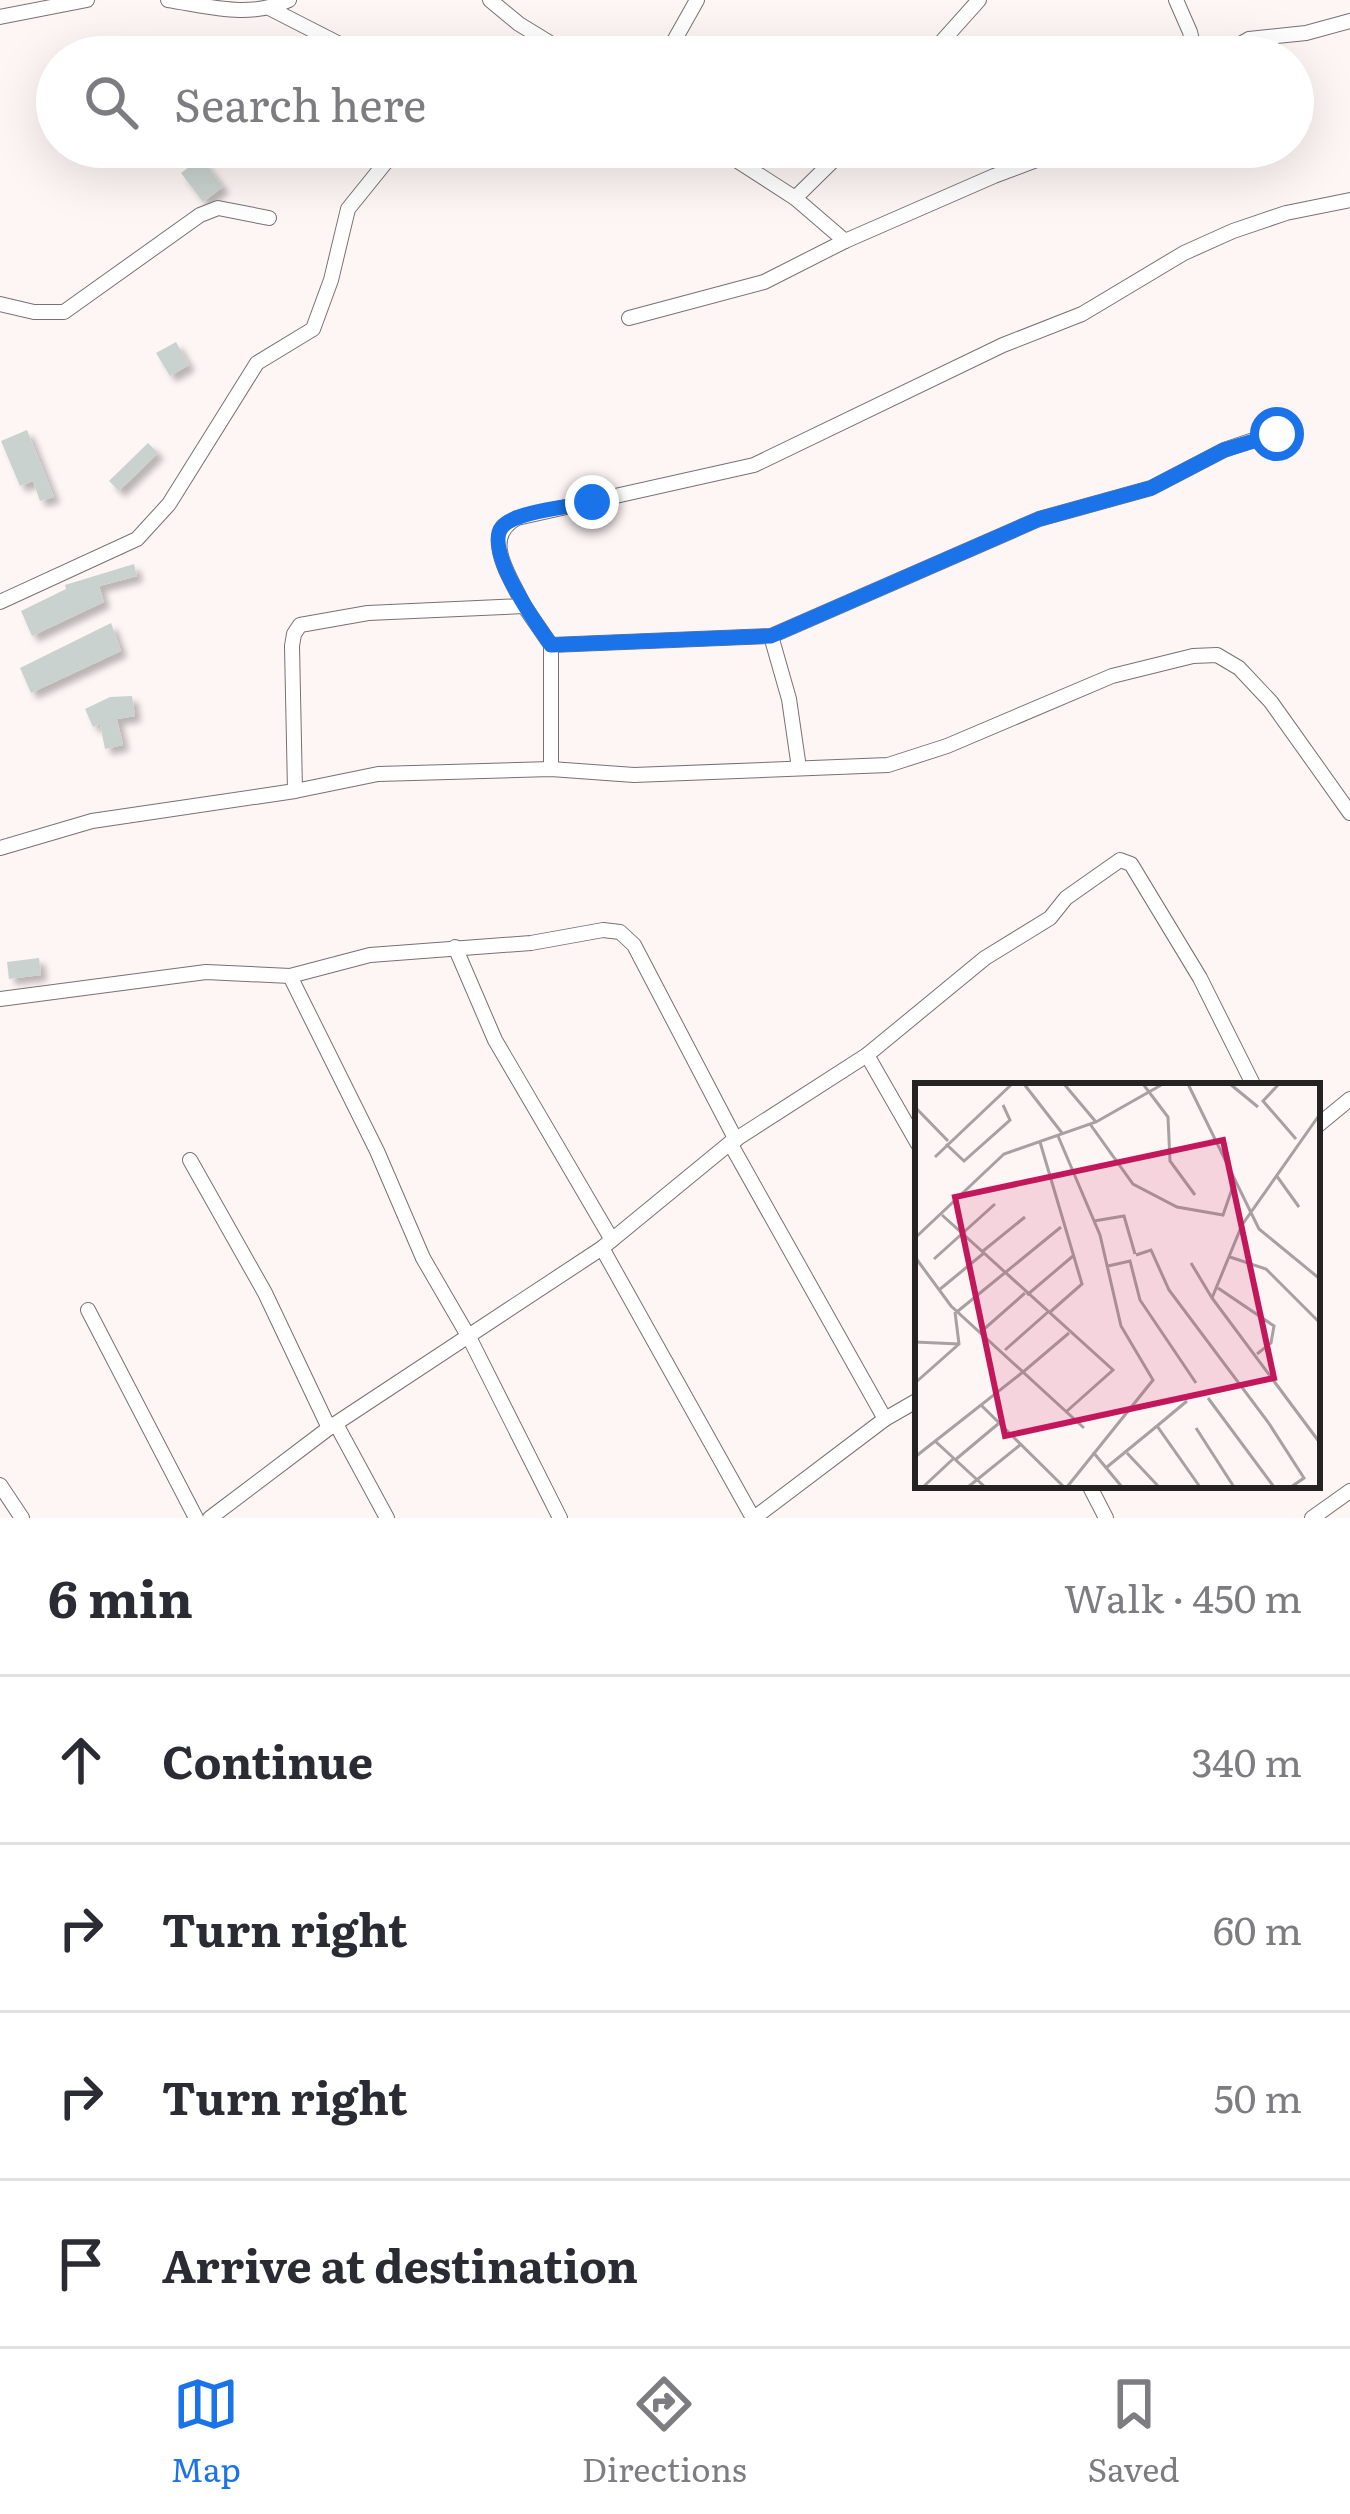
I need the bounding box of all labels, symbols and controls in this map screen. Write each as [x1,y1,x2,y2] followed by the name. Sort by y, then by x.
[36,36,1314,168] search box
[78,69,144,135] icon: search
[174,69,426,136] text: Search here
[1250,407,1304,461] route start
[565,475,619,529] route end
[915,1083,1320,1488] inset map
[48,1558,193,1634] text: 6 min
[1064,1567,1302,1625] text: Walk · 450 m
[162,1726,373,1793] text: Continue
[48,1727,114,1793] icon: ahead
[1191,1731,1302,1789] text: 340 m
[162,1894,408,1961] text: Turn right
[48,1895,114,1961] icon: right
[1213,1899,1302,1957] text: 60 m
[162,2062,408,2129] text: Turn right
[48,2063,114,2129] icon: right
[1214,2067,1302,2125] text: 50 m
[162,2230,638,2297] text: Arrive at destination
[48,2231,114,2297] icon: arrive
[170,2371,241,2492] tab: Map
[582,2371,747,2492] tab: Directions
[1088,2371,1180,2492] tab: Saved

